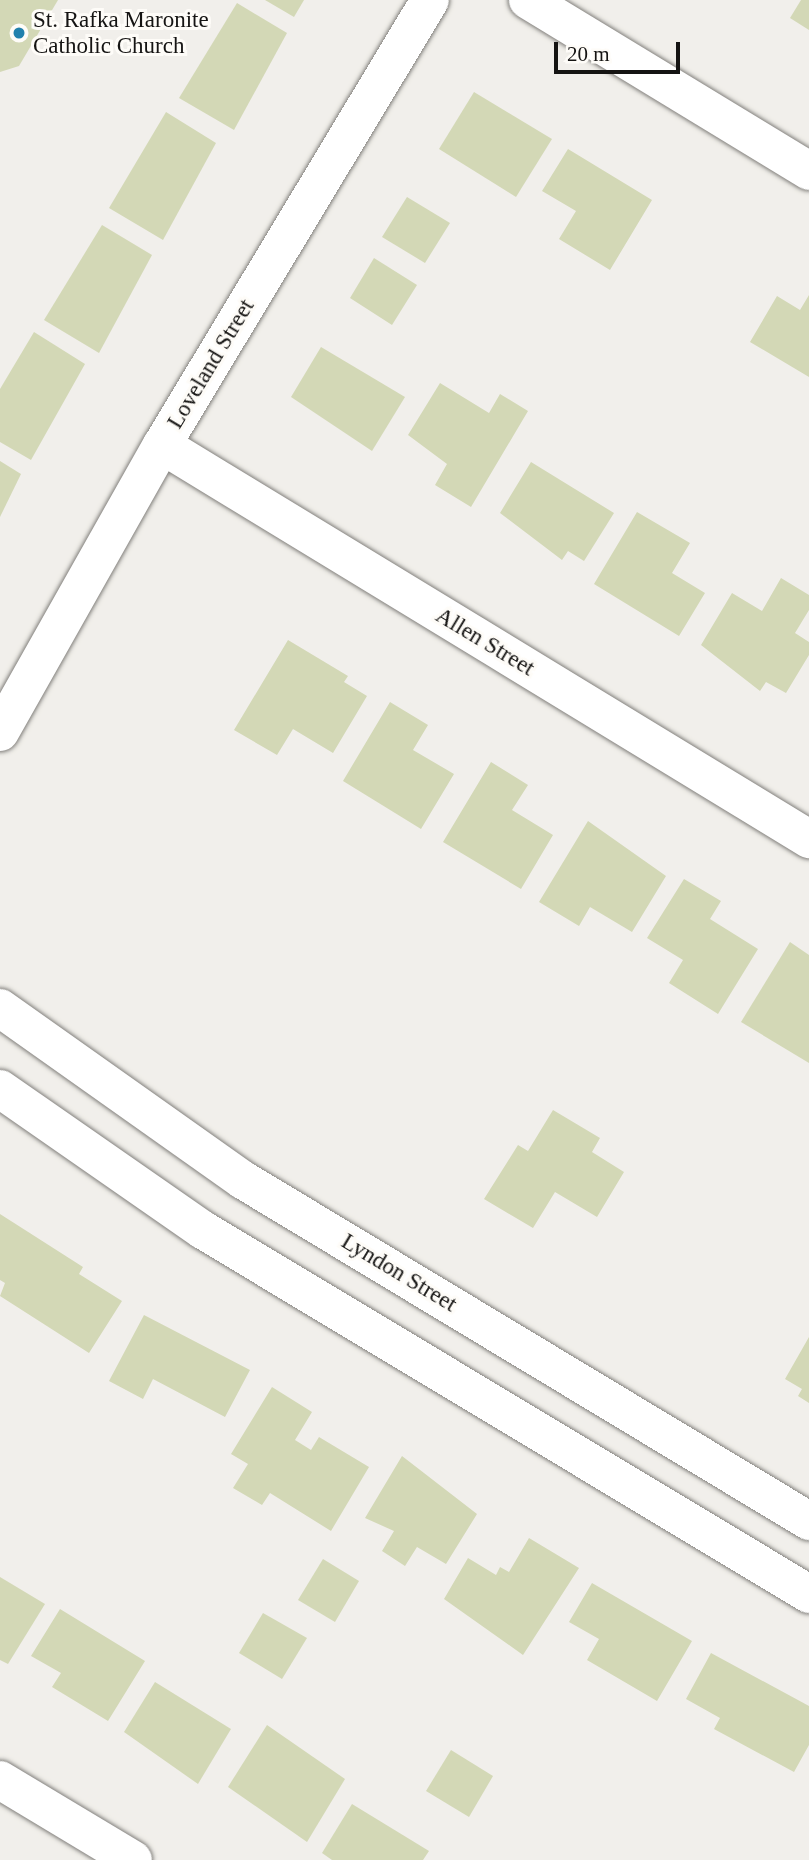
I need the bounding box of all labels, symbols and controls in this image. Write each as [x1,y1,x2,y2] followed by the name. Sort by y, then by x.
[33,6,209,60] place label: St. Rafka Maronite Catholic Church
[11,25,27,41] marker: St. Rafka Maronite Catholic Church
[557,28,683,72] scale bar
[567,42,610,66] text: 20 m
[162,294,260,434] street label: Loveland Street
[431,602,539,682] street label: Allen Street
[336,1228,462,1318] street label: Lyndon Street

